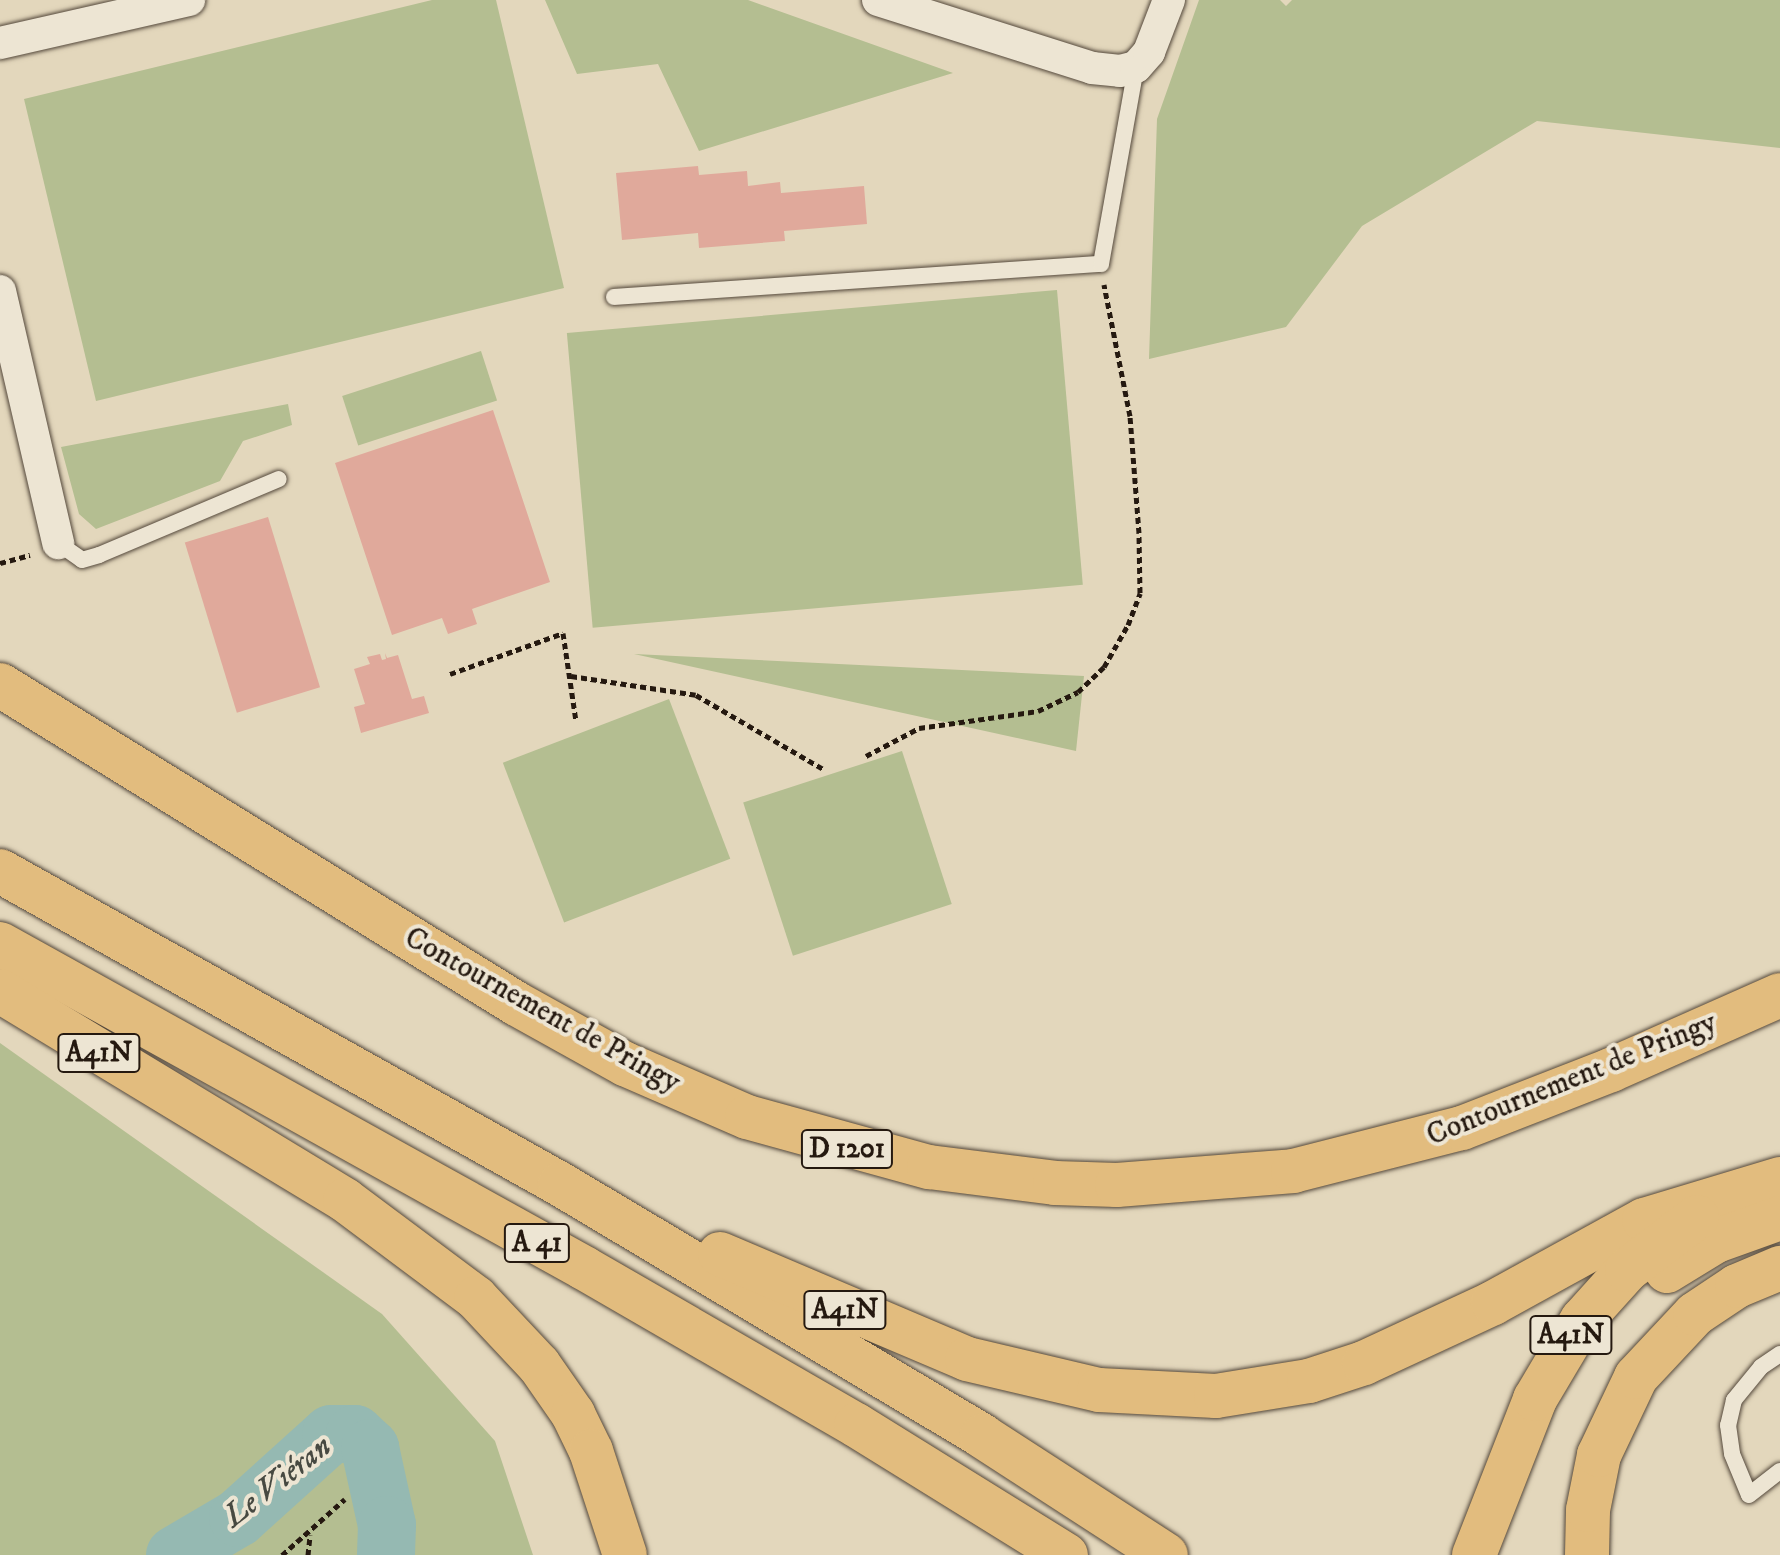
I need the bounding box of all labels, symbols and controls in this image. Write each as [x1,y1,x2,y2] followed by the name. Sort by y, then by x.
[398,920,686,1102] street label: Contournement de Pringy
[1422,1005,1722,1155] street label: Contournement de Pringy
[57,1029,141,1077] road number: A41N
[799,1125,895,1173] road number: D 1201
[503,1219,571,1267] road number: A 41
[803,1286,887,1334] road number: A41N
[1529,1311,1613,1359] road number: A41N
[216,1428,340,1536] water label: Le Viéran

